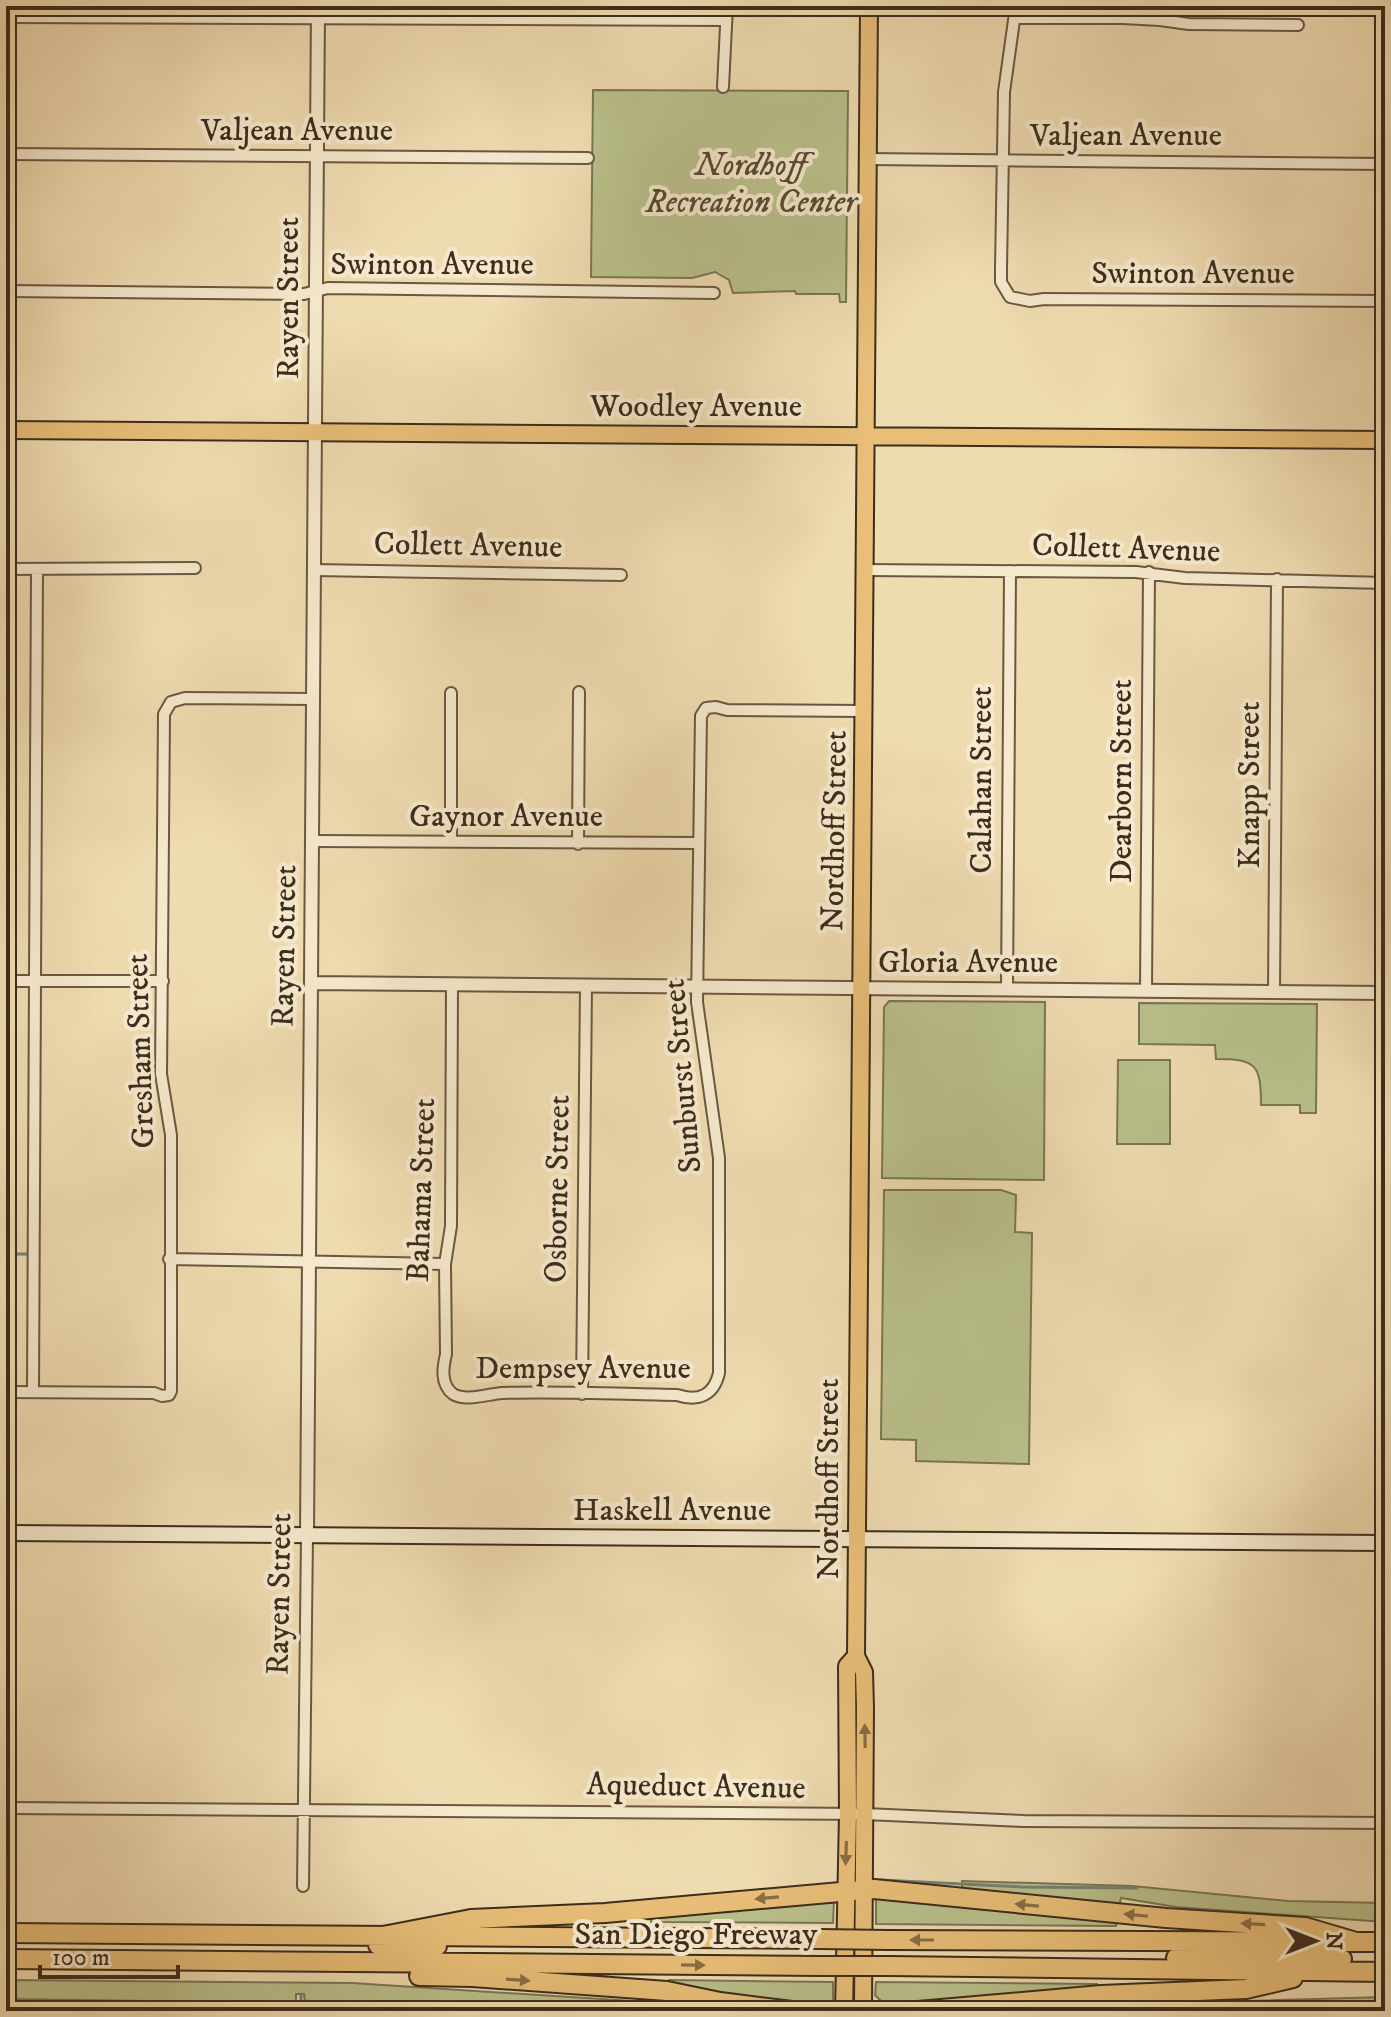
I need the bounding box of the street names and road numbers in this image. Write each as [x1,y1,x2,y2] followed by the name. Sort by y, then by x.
[200,111,393,151] street label: Valjean Avenue
[1029,116,1222,156] street label: Valjean Avenue
[269,217,309,379] street label: Rayen Street
[330,245,534,285] street label: Swinton Avenue
[1091,254,1295,294] street label: Swinton Avenue
[589,387,802,427] street label: Woodley Avenue
[373,524,563,568] street label: Collett Avenue
[1031,526,1221,572] street label: Collett Avenue
[1102,679,1142,883] street label: Dearborn Street
[962,686,1002,874] street label: Calahan Street
[1230,701,1270,869] street label: Knapp Street
[813,730,857,932] street label: Nordhoff Street
[409,797,603,837] street label: Gaynor Avenue
[264,864,306,1028] street label: Rayen Street
[878,943,1058,983] street label: Gloria Avenue
[118,953,164,1149] street label: Gresham Street
[655,977,711,1175] street label: Sunburst Street
[536,1095,580,1283] street label: Osborne Street
[399,1097,445,1283] street label: Bahama Street
[475,1349,691,1389] street label: Dempsey Avenue
[809,1378,849,1580] street label: Nordhoff Street
[573,1491,771,1531] street label: Haskell Avenue
[259,1512,301,1676] street label: Rayen Street
[586,1765,806,1809] street label: Aqueduct Avenue
[575,1915,818,1955] street label: San Diego Freeway

